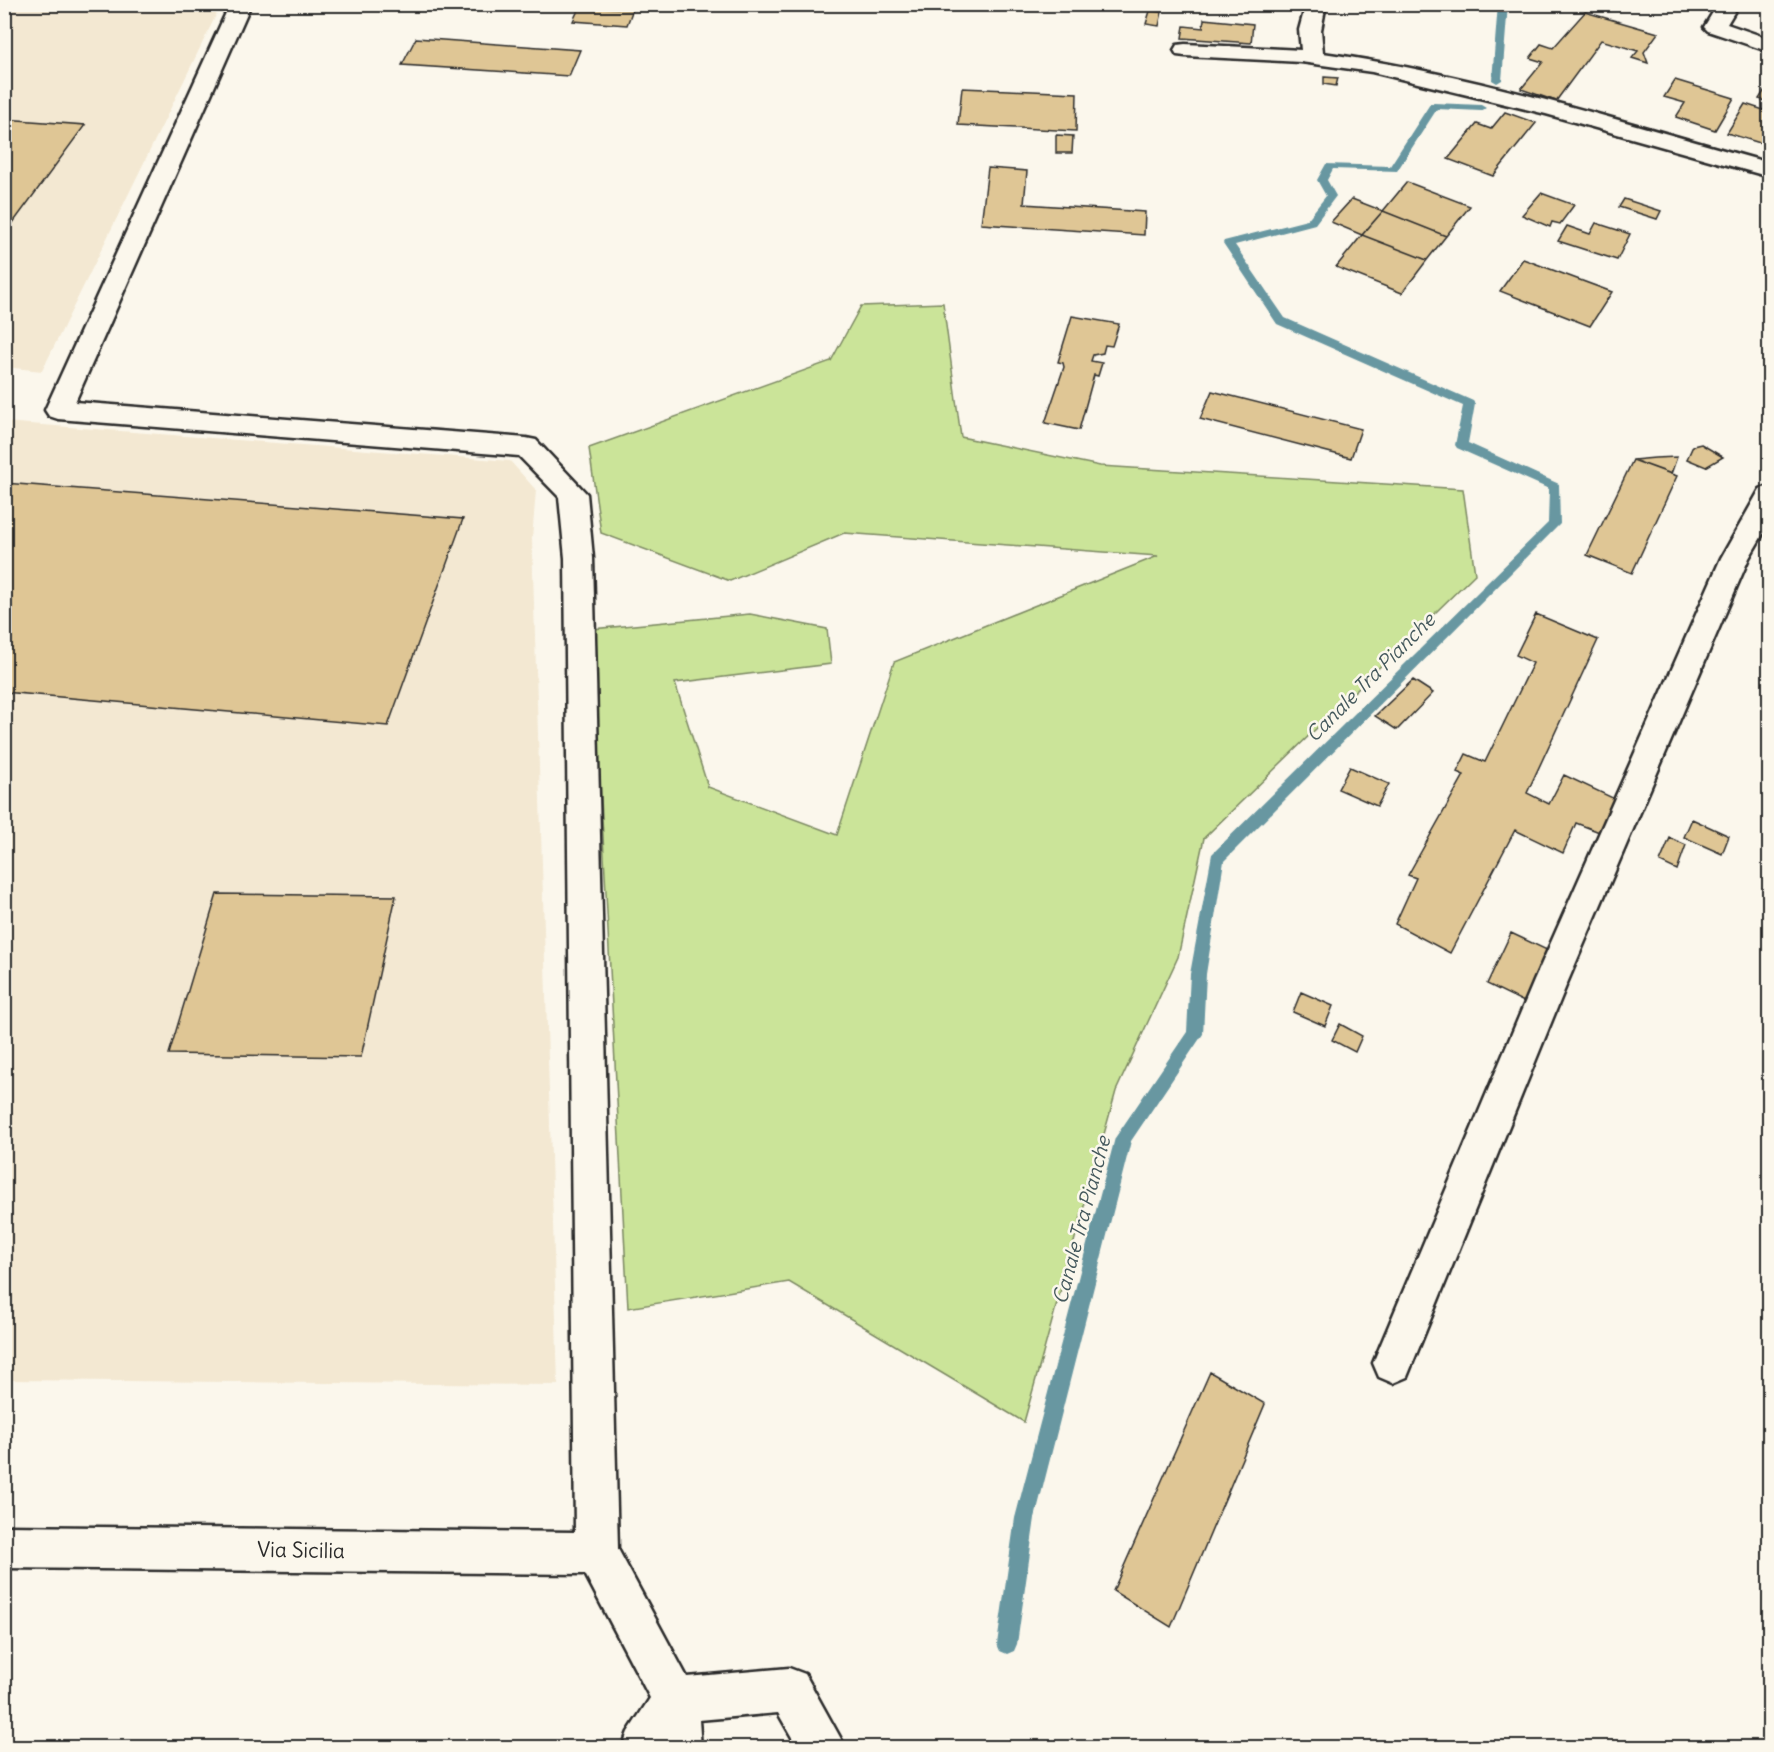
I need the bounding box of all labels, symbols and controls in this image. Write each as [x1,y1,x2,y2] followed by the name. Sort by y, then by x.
[1300,606,1441,747] water label: Canale Tra Pianche
[1047,1132,1116,1307] water label: Canale Tra Pianche
[257,1536,345,1564] street label: Via Sicilia

